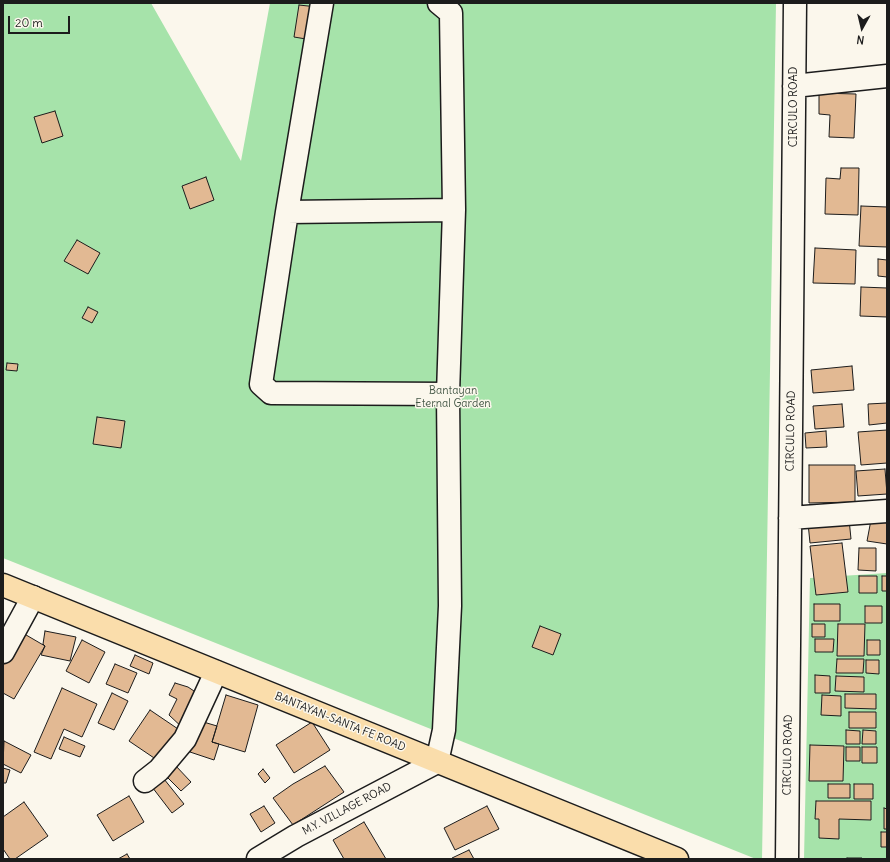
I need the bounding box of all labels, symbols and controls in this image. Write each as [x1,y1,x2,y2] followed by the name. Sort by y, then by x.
[10,8,72,34] scale bar
[842,8,882,48] north arrow
[15,15,43,30] text: 20 m
[856,32,865,47] text: N
[787,67,801,147] street label: CIRCULO ROAD
[415,384,491,410] park label: Bantayan Eternal Garden
[784,391,798,471] street label: CIRCULO ROAD
[273,690,407,754] street label: BANTAYAN-SANTA FE ROAD
[781,715,795,795] street label: CIRCULO ROAD
[300,780,394,838] street label: M.Y. VILLAGE ROAD

